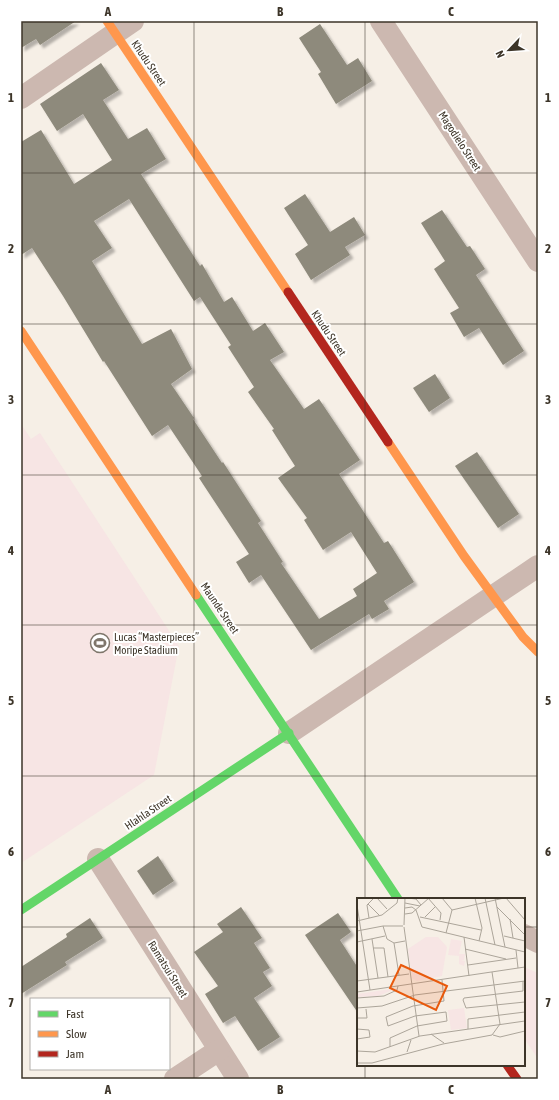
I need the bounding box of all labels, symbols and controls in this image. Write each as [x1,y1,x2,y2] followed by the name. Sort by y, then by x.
[104,4,112,19] text: A
[277,4,284,19] text: B
[448,4,454,19] text: C
[489,30,529,70] north arrow
[129,38,169,88] street label: Khudu Street
[493,49,507,60] text: N
[8,90,14,105] text: 1
[545,90,551,105] text: 1
[436,109,484,173] street label: Magodielo Street
[8,241,14,256] text: 2
[545,241,551,256] text: 2
[309,308,349,358] street label: Khudu Street
[8,392,14,407] text: 3
[545,392,551,407] text: 3
[7,543,14,558] text: 4
[544,543,551,558] text: 4
[199,580,241,636] street label: Maunde Street
[114,631,199,656] place label: Lucas “Masterpieces” Moripe Stadium
[89,632,111,654] sports icon: Lucas “Masterpieces” Moripe Stadium
[8,693,14,708] text: 5
[545,693,551,708] text: 5
[122,792,174,832] street label: Hlahla Street
[8,844,14,859] text: 6
[545,844,551,859] text: 6
[357,898,525,1066] inset map
[146,939,190,999] street label: Ramatsui Street
[8,995,14,1010] text: 7
[545,995,551,1010] text: 7
[30,998,170,1070] legend
[66,1007,84,1021] text: Fast
[66,1027,87,1041] text: Slow
[66,1047,84,1061] text: Jam
[104,1082,112,1097] text: A
[277,1082,284,1097] text: B
[448,1082,454,1097] text: C

